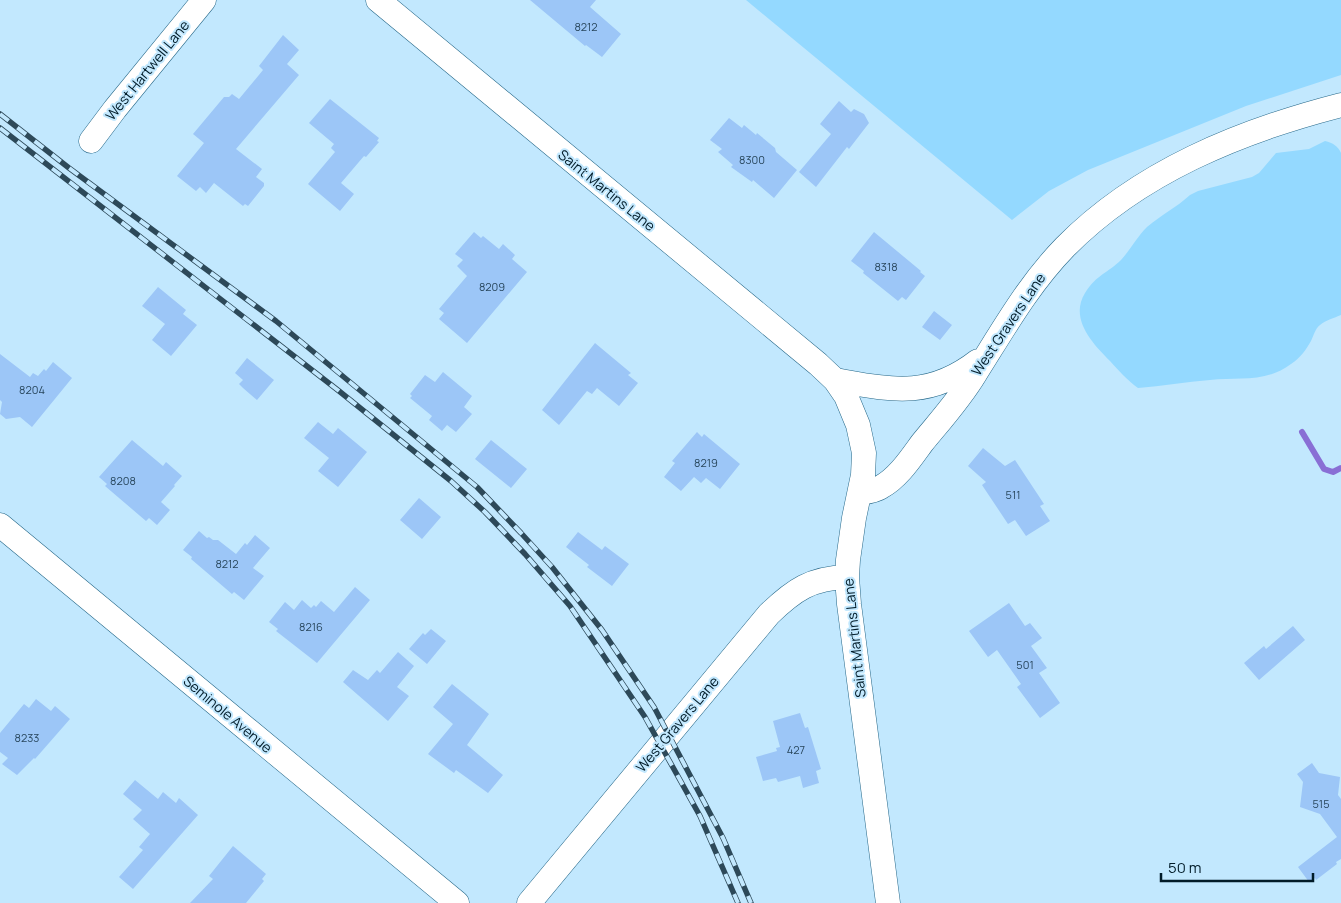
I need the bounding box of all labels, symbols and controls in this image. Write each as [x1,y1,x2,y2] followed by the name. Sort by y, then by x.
[101,16,193,124] street label: West Hartwell Lane
[574,19,598,34] house number: 8212
[555,145,659,235] street label: Saint Martins Lane
[739,152,765,167] house number: 8300
[874,259,898,274] house number: 8318
[967,269,1049,379] street label: West Gravers Lane
[479,279,505,294] house number: 8209
[19,382,45,397] house number: 8204
[694,455,718,470] house number: 8219
[110,473,136,488] house number: 8208
[1006,487,1020,502] house number: 511
[215,556,239,571] house number: 8212
[838,577,870,699] street label: Saint Martins Lane
[299,619,323,634] house number: 8216
[1016,657,1034,672] house number: 501
[180,671,276,757] street label: Seminole Avenue
[631,672,723,776] street label: West Gravers Lane
[15,730,39,745] house number: 8233
[787,742,805,757] house number: 427
[1313,796,1330,811] house number: 515
[1161,850,1314,882] scale bar
[1168,857,1202,878] text: 50 m

